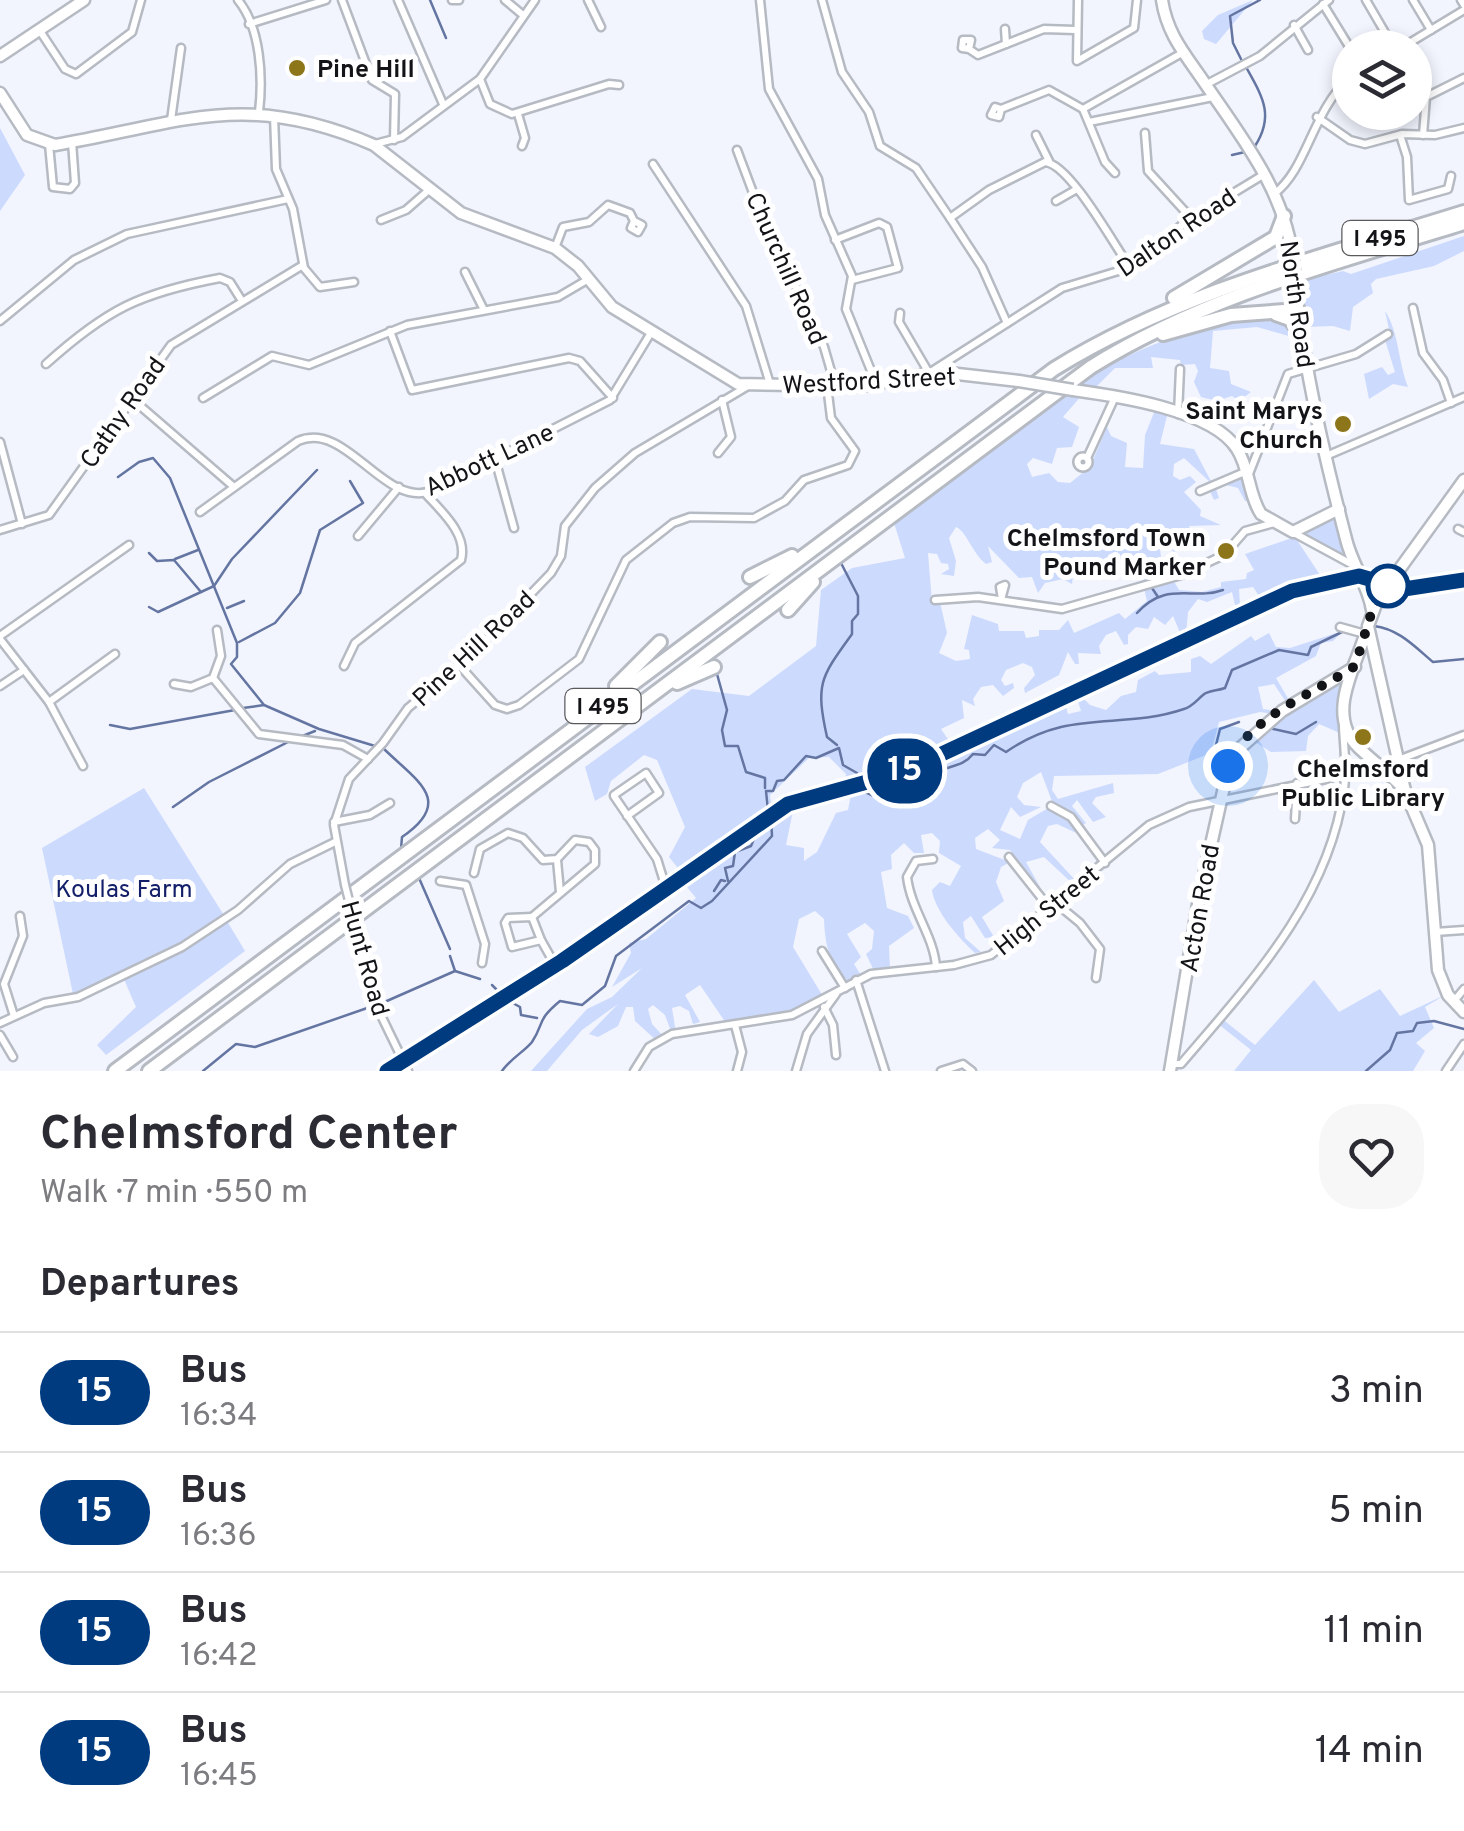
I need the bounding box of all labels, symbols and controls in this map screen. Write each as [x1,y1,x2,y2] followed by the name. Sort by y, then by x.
[1332,30,1432,130] map controls
[1332,30,1432,130] button: layers
[317,55,415,87] place label: Pine Hill
[286,57,308,79] marker: Pine Hill
[1112,183,1243,286] street label: Dalton Road
[736,188,832,350] street label: Churchill Road
[1342,221,1418,255] road number: I 495
[1270,239,1320,370] street label: North Road
[74,352,175,476] street label: Cathy Road
[782,362,957,404] street label: Westford Street
[1185,397,1323,458] place label: Saint Marys Church
[1332,413,1354,435] marker: Saint Marys Church
[421,418,560,506] street label: Abbott Lane
[1007,524,1207,585] place label: Chelmsford Town Pound Marker
[1215,540,1237,562] marker: Chelmsford Town Pound Marker
[1367,565,1409,607] unlabelled marker
[407,585,543,715] street label: Pine Hill Road
[566,689,640,723] road number: I 495
[1352,726,1374,748] marker: Chelmsford Public Library
[860,738,950,804] line badge: 15
[1203,741,1253,791] your location
[887,749,923,793] text: 15
[1281,755,1445,816] place label: Chelmsford Public Library
[1175,842,1229,975] street label: Acton Road
[989,860,1107,965] street label: High Street
[55,875,193,907] park label: Koulas Farm
[331,897,395,1020] street label: Hunt Road
[1319,1104,1424,1209] button: heart
[40,1106,457,1166] text: Chelmsford Center
[40,1174,308,1214] text: Walk · 7 min · 550 m
[40,1261,240,1310] text: Departures
[180,1348,247,1397] text: Bus
[1329,1368,1424,1417] text: 3 min
[77,1370,113,1414] text: 15
[180,1397,257,1437] text: 16:34
[180,1468,247,1517] text: Bus
[1328,1488,1424,1537] text: 5 min
[77,1490,113,1534] text: 15
[180,1517,257,1557] text: 16:36
[180,1588,247,1637] text: Bus
[1323,1608,1424,1657] text: 11 min
[77,1610,113,1654] text: 15
[180,1637,258,1677] text: 16:42
[180,1708,247,1757] text: Bus
[1315,1728,1424,1777] text: 14 min
[77,1730,113,1774] text: 15
[180,1757,258,1797] text: 16:45

